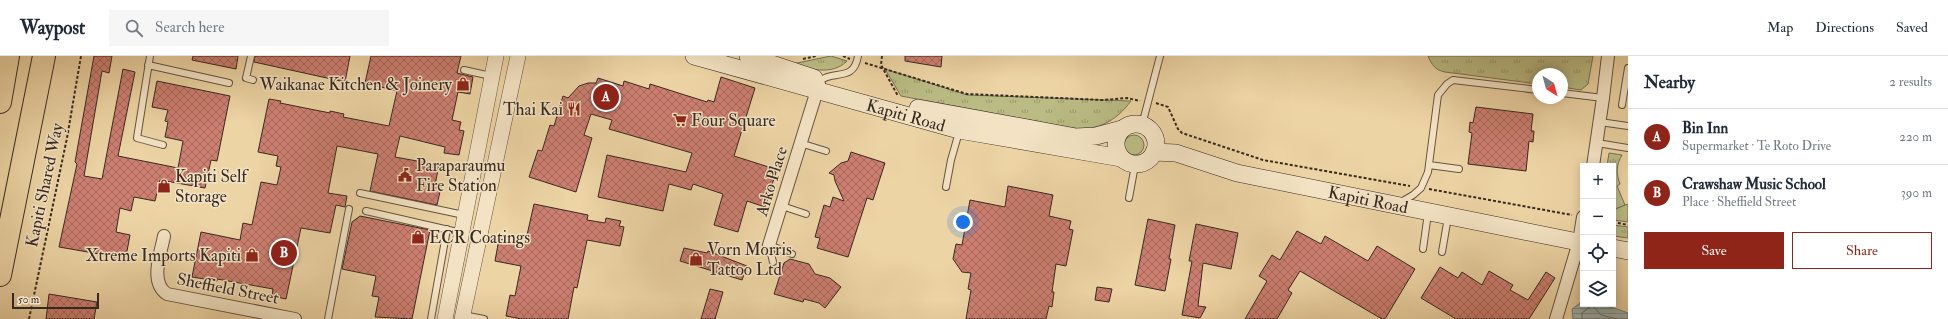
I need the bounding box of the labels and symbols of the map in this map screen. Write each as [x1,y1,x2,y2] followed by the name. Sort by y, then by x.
[1532,68,1568,104] north arrow
[259,74,453,96] place label: Waikanae Kitchen & Joinery
[455,76,471,92] shop icon: Waikanae Kitchen & Joinery
[593,82,619,112] pin: A
[864,95,948,137] street label: Kapiti Road
[503,99,563,120] place label: Thai Kai
[566,101,582,117] restaurant icon: Thai Kai
[691,110,776,131] place label: Four Square
[672,112,688,128] supermarket icon: Four Square
[21,121,69,249] street label: Kapiti Shared Way
[751,144,792,220] street label: Arko Place
[416,155,506,196] place label: Paraparaumu Fire Station
[175,166,249,207] place label: Kapiti Self Storage
[397,167,413,183] public building icon: Paraparaumu Fire Station
[156,178,172,194] shop icon: Kapiti Self Storage
[1326,182,1410,218] street label: Kapiti Road
[953,212,973,232] your location
[429,227,530,248] place label: ECR Coatings
[410,229,426,245] shop icon: ECR Coatings
[271,238,297,268] pin: B
[707,239,792,280] place label: Vorn Morris Tattoo Ltd
[86,245,241,267] place label: Xtreme Imports Kapiti
[244,247,260,263] shop icon: Xtreme Imports Kapiti
[688,251,704,267] shop icon: Vorn Morris Tattoo Ltd
[175,268,281,309] street label: Sheffield Street
[12,291,99,310] scale bar

